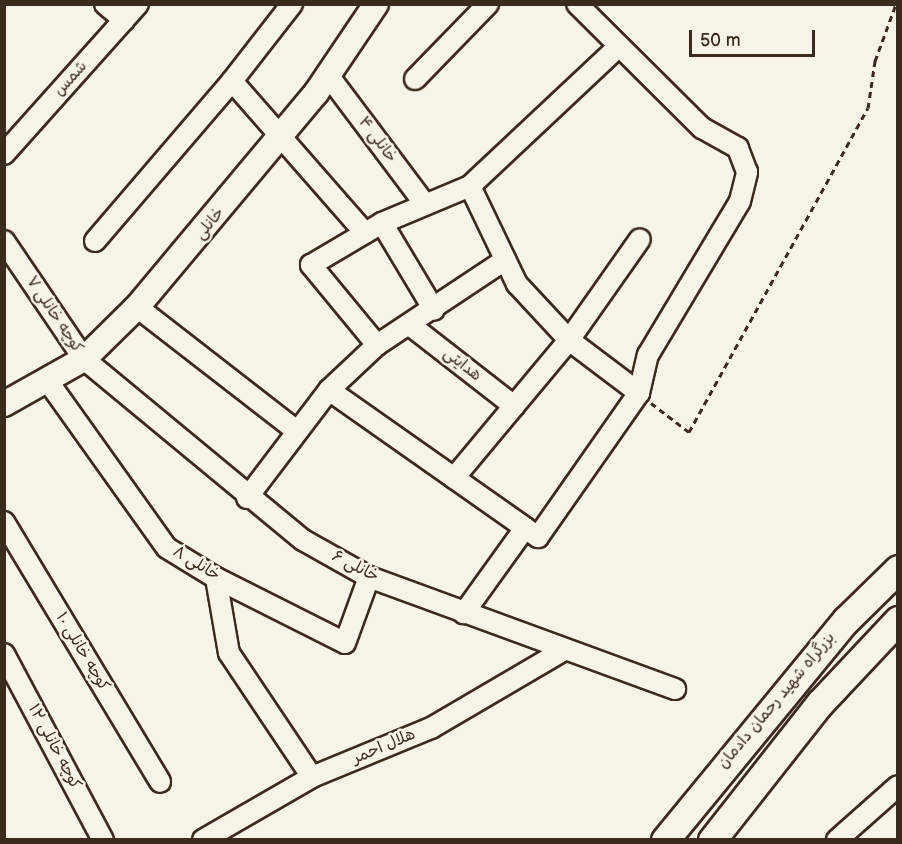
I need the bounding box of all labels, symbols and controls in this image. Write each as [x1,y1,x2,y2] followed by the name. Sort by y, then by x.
[692,18,818,56] scale bar
[700,30,741,51] text: 50 m
[50,57,92,101] street label: شمس
[354,113,400,167] street label: خانلی ۴
[191,204,229,244] street label: خانلی
[21,273,87,357] street label: کوچه خانلی ۷
[439,344,485,386] street label: هدایتی
[169,542,223,586] street label: خانلی ۸
[328,547,382,587] street label: خانلی ۶
[51,609,113,695] street label: کوچه خانلی ۱۰
[714,629,840,773] street label: بزرگراه شهید رحمان دادمان
[23,701,85,793] street label: کوچه خانلی ۱۲
[350,725,418,769] street label: هلال احمر

